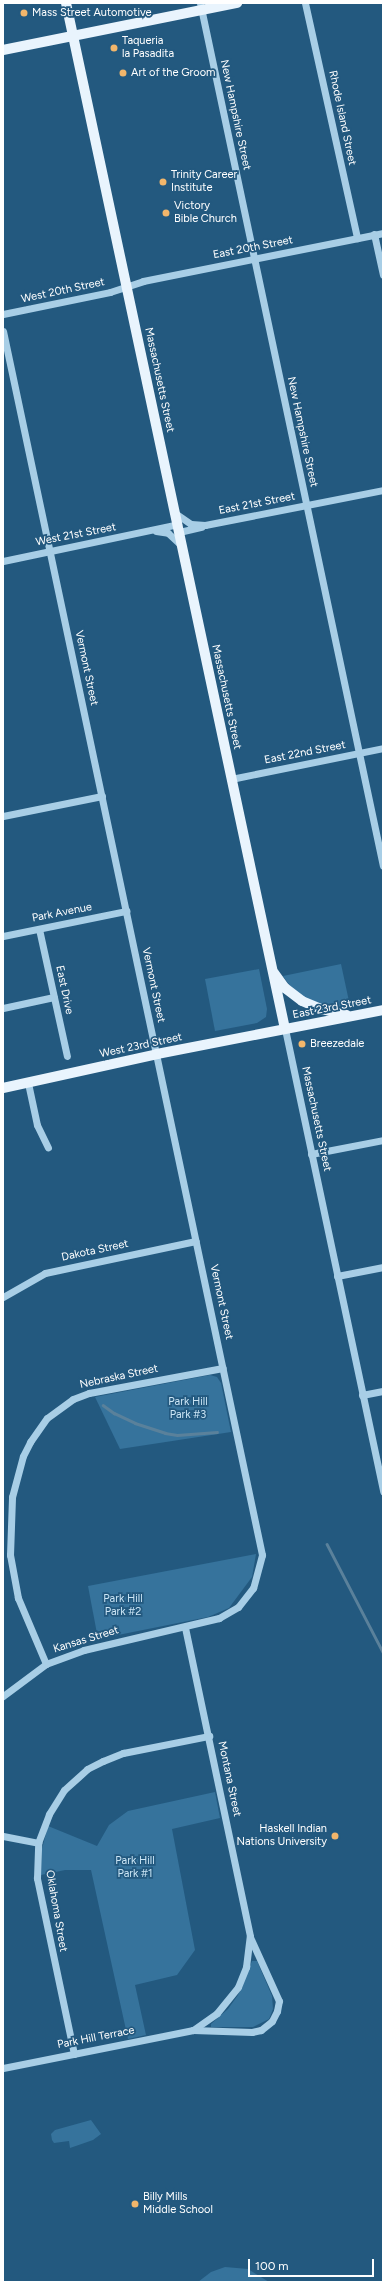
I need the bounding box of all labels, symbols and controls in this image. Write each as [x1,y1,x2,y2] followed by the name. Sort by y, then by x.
[32,6,152,20] place label: Mass Street Automotive
[19,8,29,18] marker: Mass Street Automotive
[122,35,174,61] place label: Taqueria la Pasadita
[109,43,119,53] marker: Taqueria la Pasadita
[217,59,253,171] street label: New Hampshire Street
[131,66,215,80] place label: Art of the Groom
[118,68,128,78] marker: Art of the Groom
[325,69,359,167] street label: Rhode Island Street
[171,169,237,195] place label: Trinity Career Institute
[158,177,168,187] marker: Trinity Career Institute
[174,200,237,226] place label: Victory Bible Church
[161,208,171,218] marker: Victory Bible Church
[212,234,294,262] street label: East 20th Street
[20,276,106,306] street label: West 20th Street
[141,326,177,434] street label: Massachusetts Street
[284,376,320,488] street label: New Hampshire Street
[218,490,296,518] street label: East 21st Street
[35,521,117,549] street label: West 21st Street
[72,629,100,707] street label: Vermont Street
[208,643,244,751] street label: Massachusetts Street
[263,739,347,767] street label: East 22nd Street
[31,901,93,925] street label: Park Avenue
[139,946,167,1024] street label: Vermont Street
[52,964,76,1016] street label: East Drive
[292,994,372,1022] street label: East 23rd Street
[99,1031,183,1061] street label: West 23rd Street
[310,1037,364,1051] place label: Breezedale
[297,1039,307,1049] marker: Breezedale
[298,1065,334,1173] street label: Massachusetts Street
[60,1237,130,1265] street label: Dakota Street
[207,1263,235,1341] street label: Vermont Street
[79,1362,159,1392] street label: Nebraska Street
[168,1396,208,1422] park label: Park Hill Park #3
[103,1593,143,1619] park label: Park Hill Park #2
[52,1624,120,1656] street label: Kansas Street
[215,1740,243,1818] street label: Montana Street
[236,1823,327,1849] place label: Haskell Indian Nations University
[330,1831,340,1841] marker: Haskell Indian Nations University
[115,1855,155,1881] park label: Park Hill Park #1
[42,1869,70,1953] street label: Oklahoma Street
[56,2024,136,2052] street label: Park Hill Terrace
[143,2191,213,2217] place label: Billy Mills Middle School
[130,2199,140,2209] marker: Billy Mills Middle School
[250,2251,376,2277] scale bar
[255,2259,289,2273] text: 100 m

